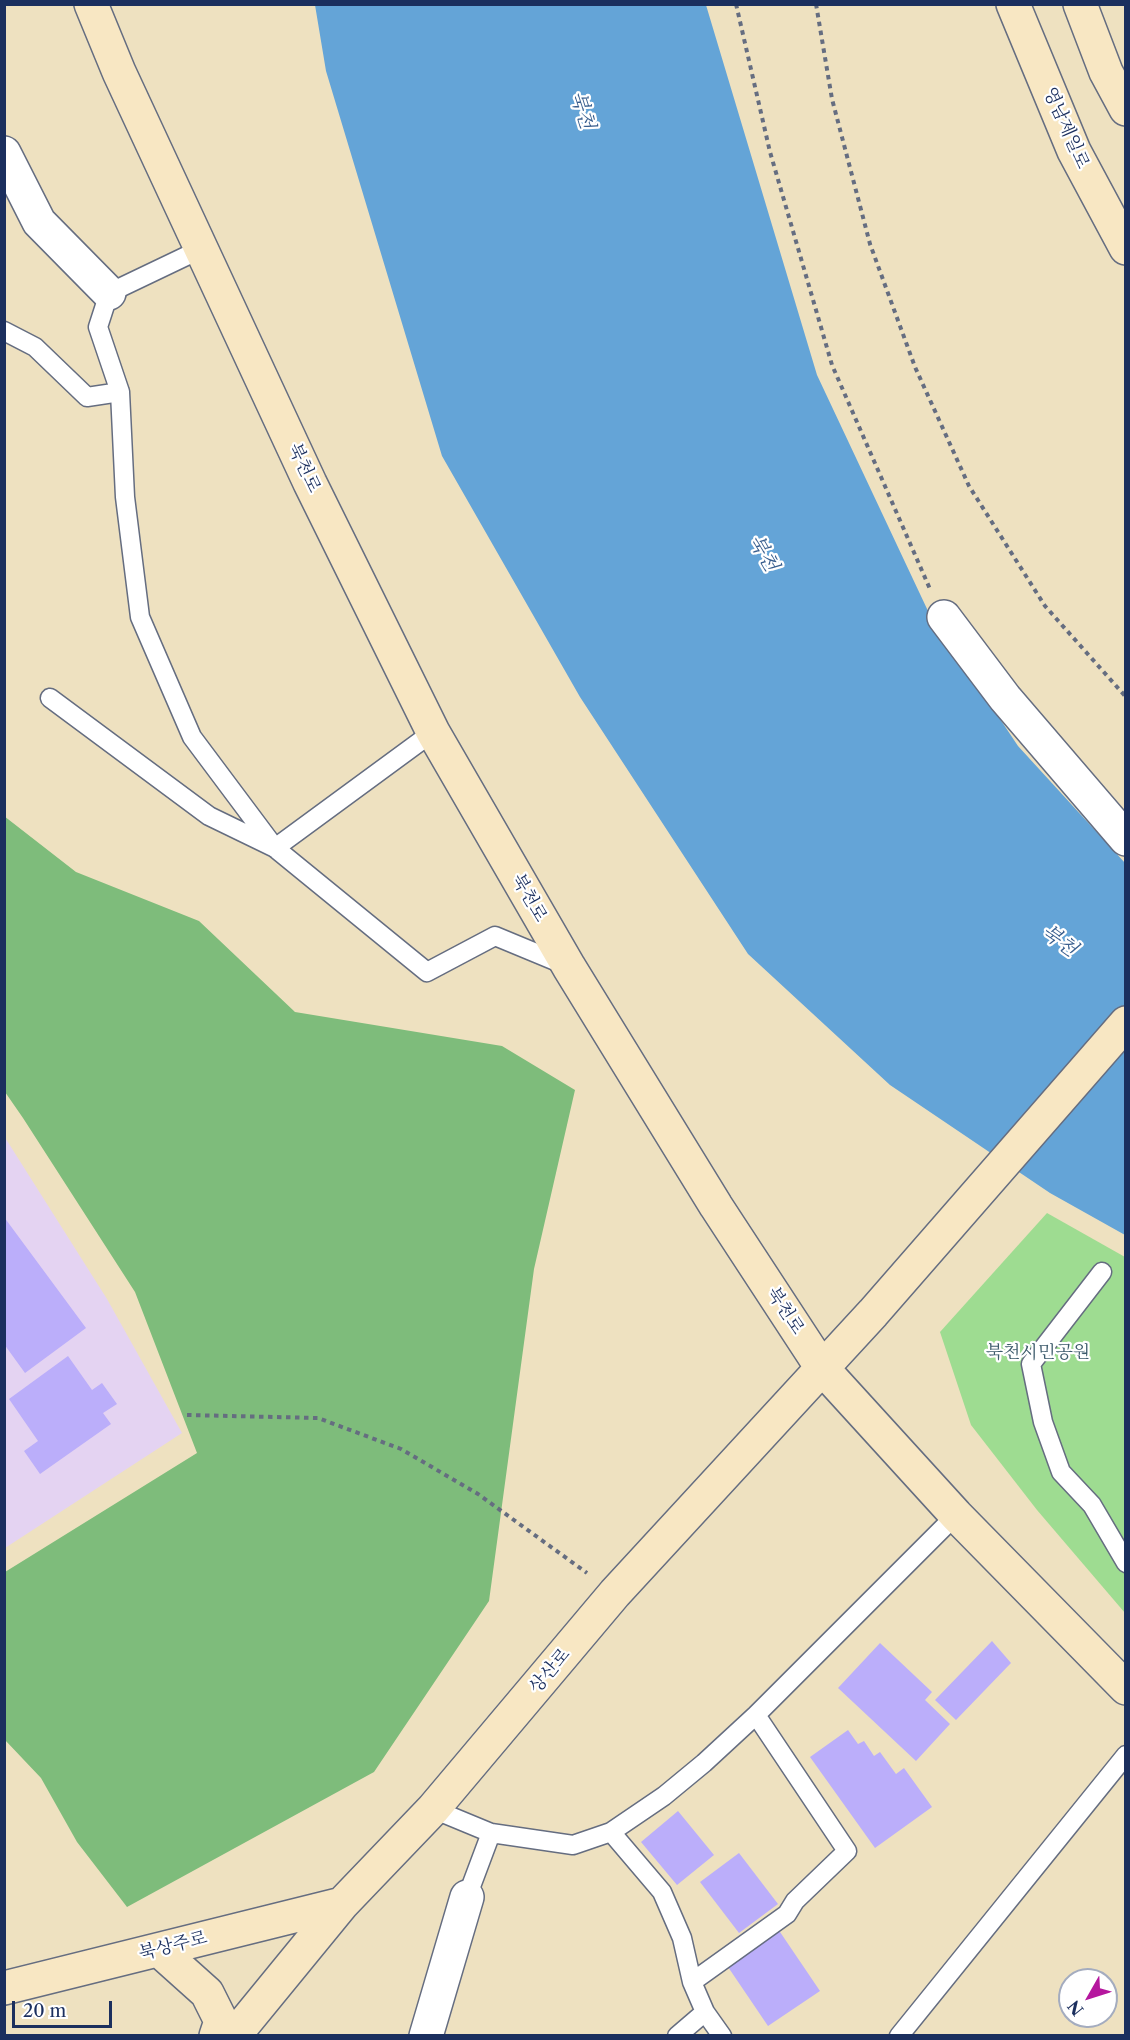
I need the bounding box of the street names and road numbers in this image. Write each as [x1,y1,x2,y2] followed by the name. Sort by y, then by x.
[1038,84,1094,172] street label: 영남제일로
[283,440,325,496] street label: 북천로
[507,870,551,926] street label: 북천로
[762,1283,808,1339] street label: 북천로
[525,1644,575,1698] street label: 상산로
[137,1927,209,1965] street label: 북상주로

